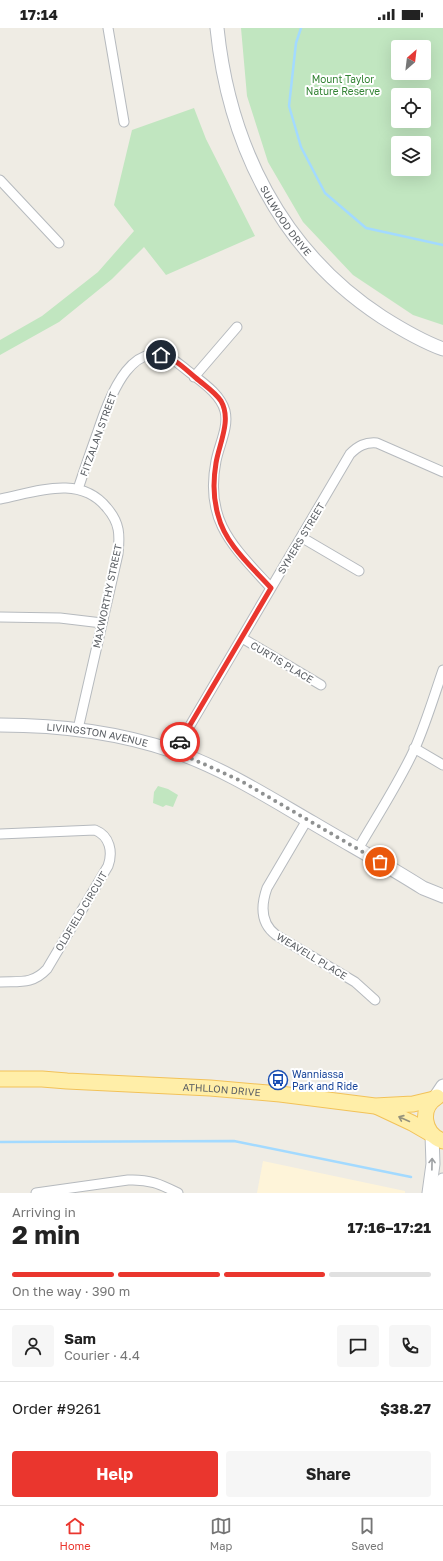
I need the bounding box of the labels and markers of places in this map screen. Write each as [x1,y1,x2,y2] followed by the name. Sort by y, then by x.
[144,338,178,372] pin
[363,845,397,879] pin
[292,1068,358,1092] place label: Wanniassa Park and Ride
[267,1069,289,1091] bus stop icon: Wanniassa Park and Ride

